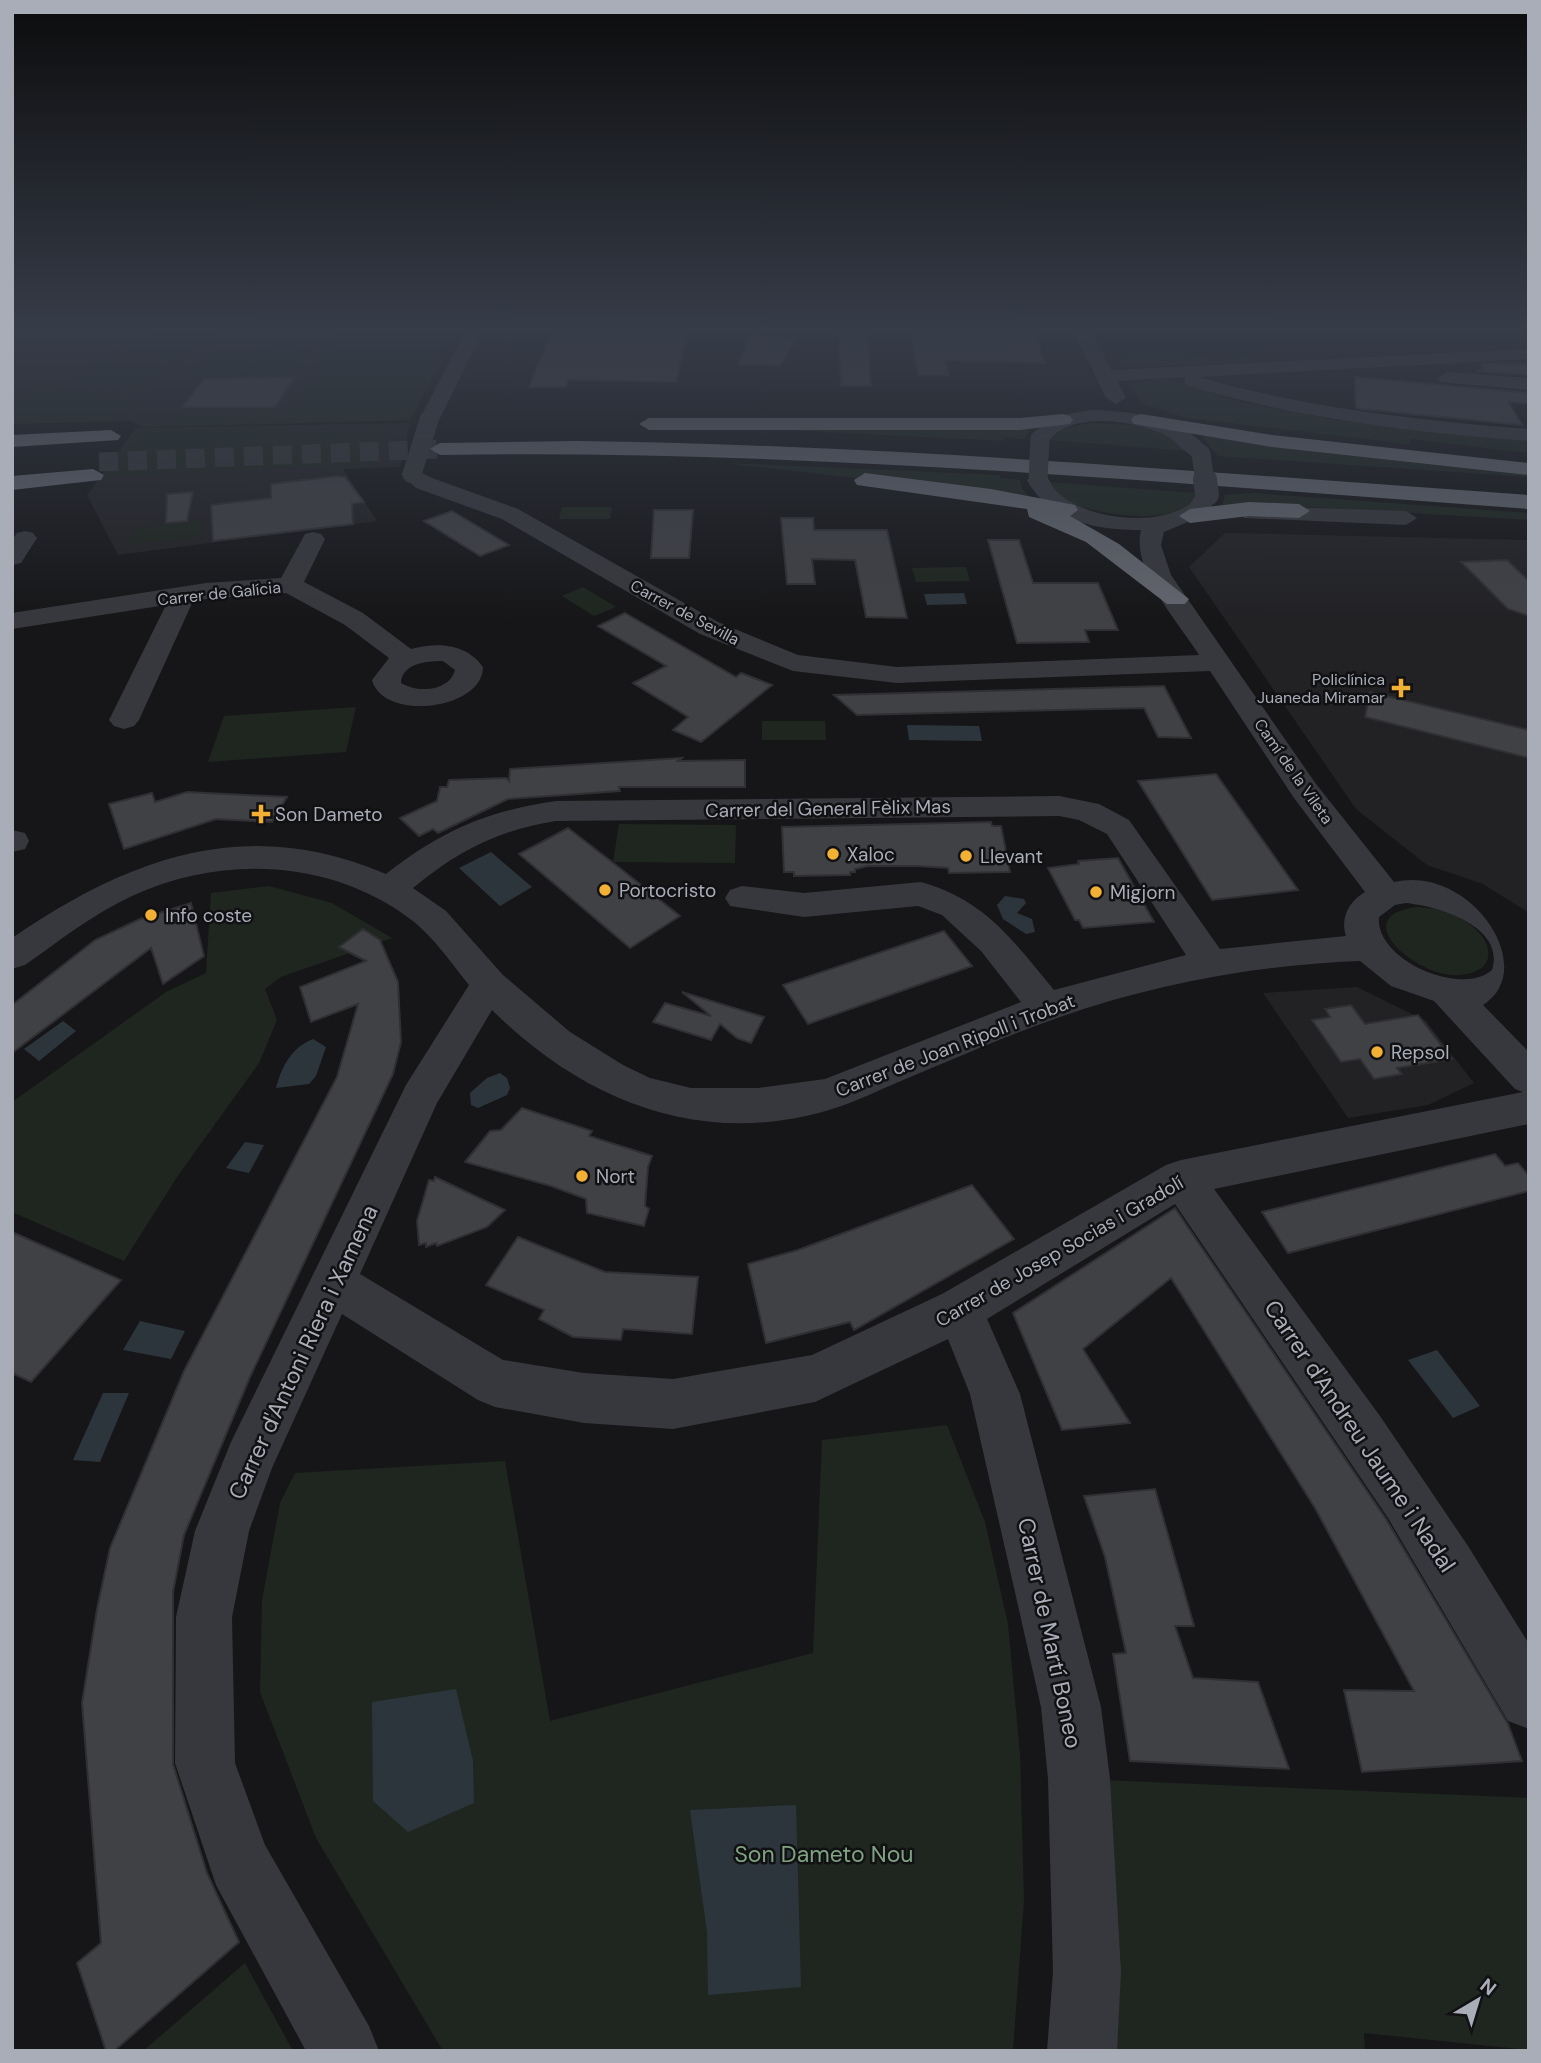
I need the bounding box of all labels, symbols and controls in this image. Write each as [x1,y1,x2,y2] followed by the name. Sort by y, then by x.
[627,575,743,650] street label: Carrer de Sevilla
[156,577,282,610] street label: Carrer de Galícia
[1257,669,1385,708] place label: Policlínica Juaneda Miramar
[1391,678,1411,698] marker: Policlínica Juaneda Miramar
[1249,714,1338,828] street label: Camí de la Vileta
[705,794,951,823] street label: Carrer del General Fèlix Mas
[275,802,383,827] place label: Son Dameto
[253,806,269,822] marker: Son Dameto
[847,842,895,867] place label: Xaloc
[980,844,1043,869] place label: Llevant
[825,846,841,862] marker: Xaloc
[958,848,974,864] marker: Llevant
[619,878,716,903] place label: Portocristo
[1110,880,1175,905] place label: Migjorn
[597,882,613,898] marker: Portocristo
[1088,884,1104,900] marker: Migjorn
[165,903,252,928] place label: Info coste
[143,907,159,923] marker: Info coste
[832,988,1078,1103] street label: Carrer de Joan Ripoll i Trobat
[1391,1040,1449,1065] place label: Repsol
[1369,1044,1385,1060] marker: Repsol
[596,1164,635,1189] place label: Nort
[574,1168,590,1184] marker: Nort
[931,1170,1188,1333] street label: Carrer de Josep Socias i Gradolí
[221,1200,385,1504] street label: Carrer d'Antoni Riera i Xamena
[1257,1294,1463,1578] street label: Carrer d'Andreu Jaume i Nadal
[1011,1515,1089,1751] street label: Carrer de Martí Boneo
[735,1839,913,1869] park label: Son Dameto Nou
[1443,1965,1513,2035] north arrow
[1475,1973,1501,2001] text: N

